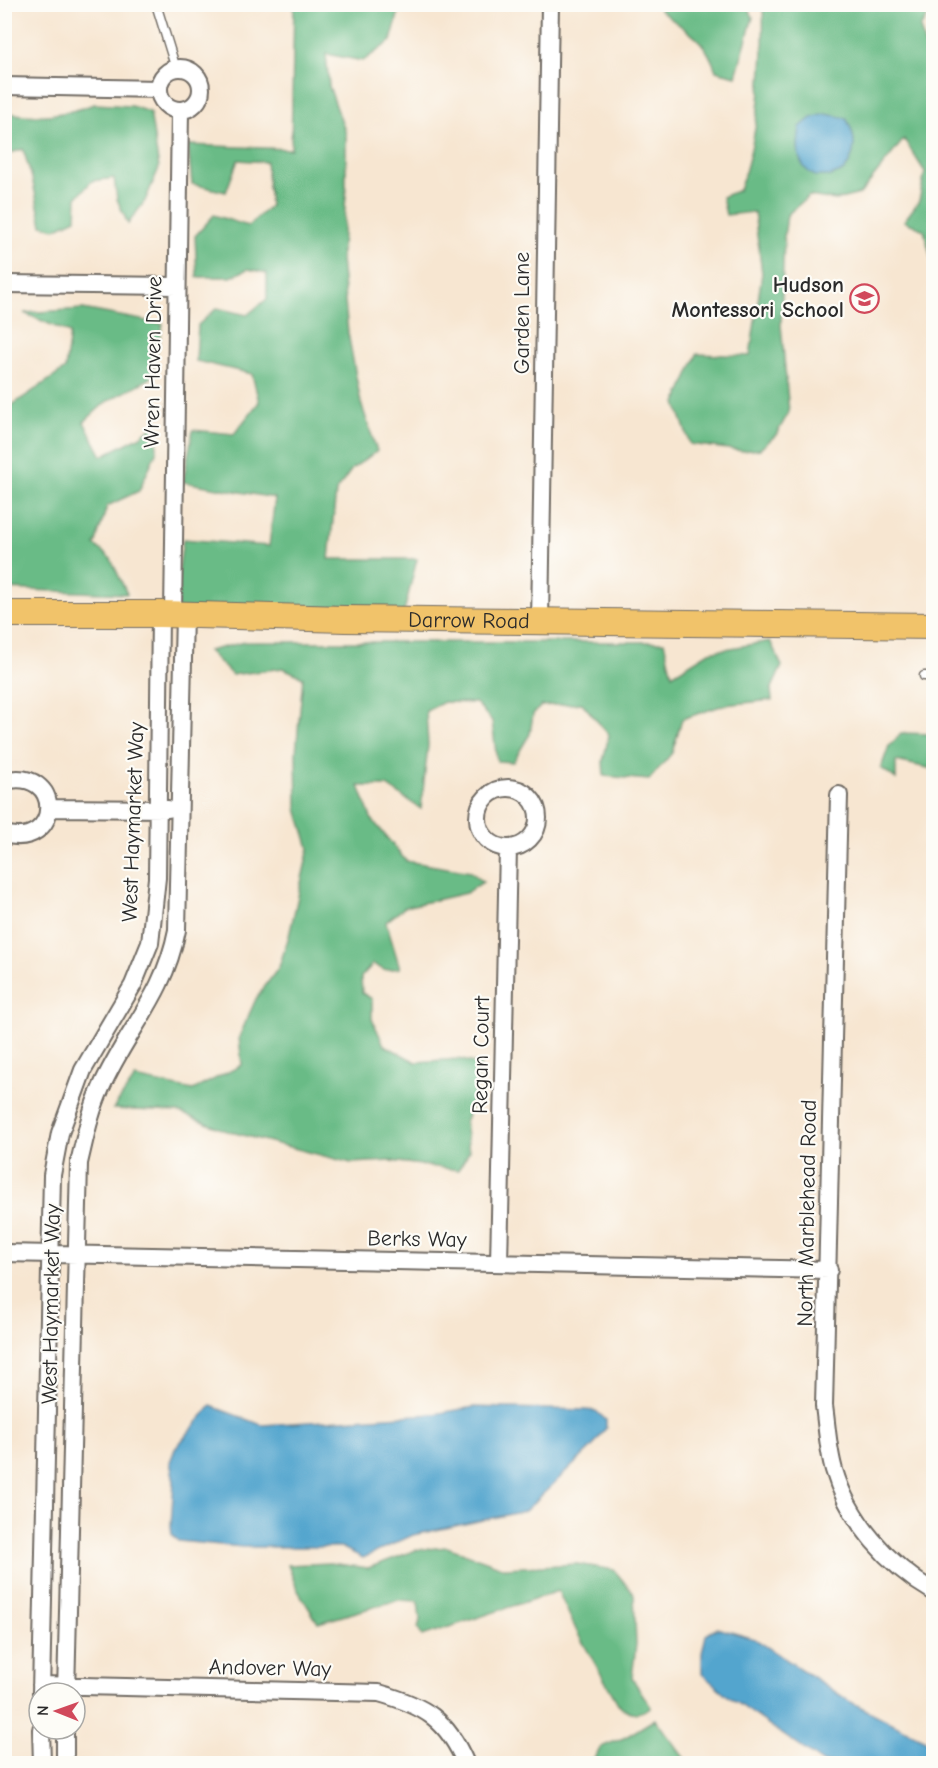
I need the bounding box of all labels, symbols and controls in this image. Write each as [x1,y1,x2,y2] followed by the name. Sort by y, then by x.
[509,252,535,374] street label: Garden Lane
[671,272,844,323] place label: Hudson Montessori School
[139,276,167,448] street label: Wren Haven Drive
[849,282,881,314] school or university icon: Hudson Montessori School
[408,607,530,634] street label: Darrow Road
[117,721,149,923] street label: West Haymarket Way
[467,995,495,1114] street label: Regan Court
[792,1099,822,1327] street label: North Marblehead Road
[36,1203,66,1404] street label: West Haymarket Way
[367,1225,467,1253] street label: Berks Way
[208,1654,332,1682] street label: Andover Way
[27,1681,87,1741] north arrow
[34,1705,52,1716] text: N

